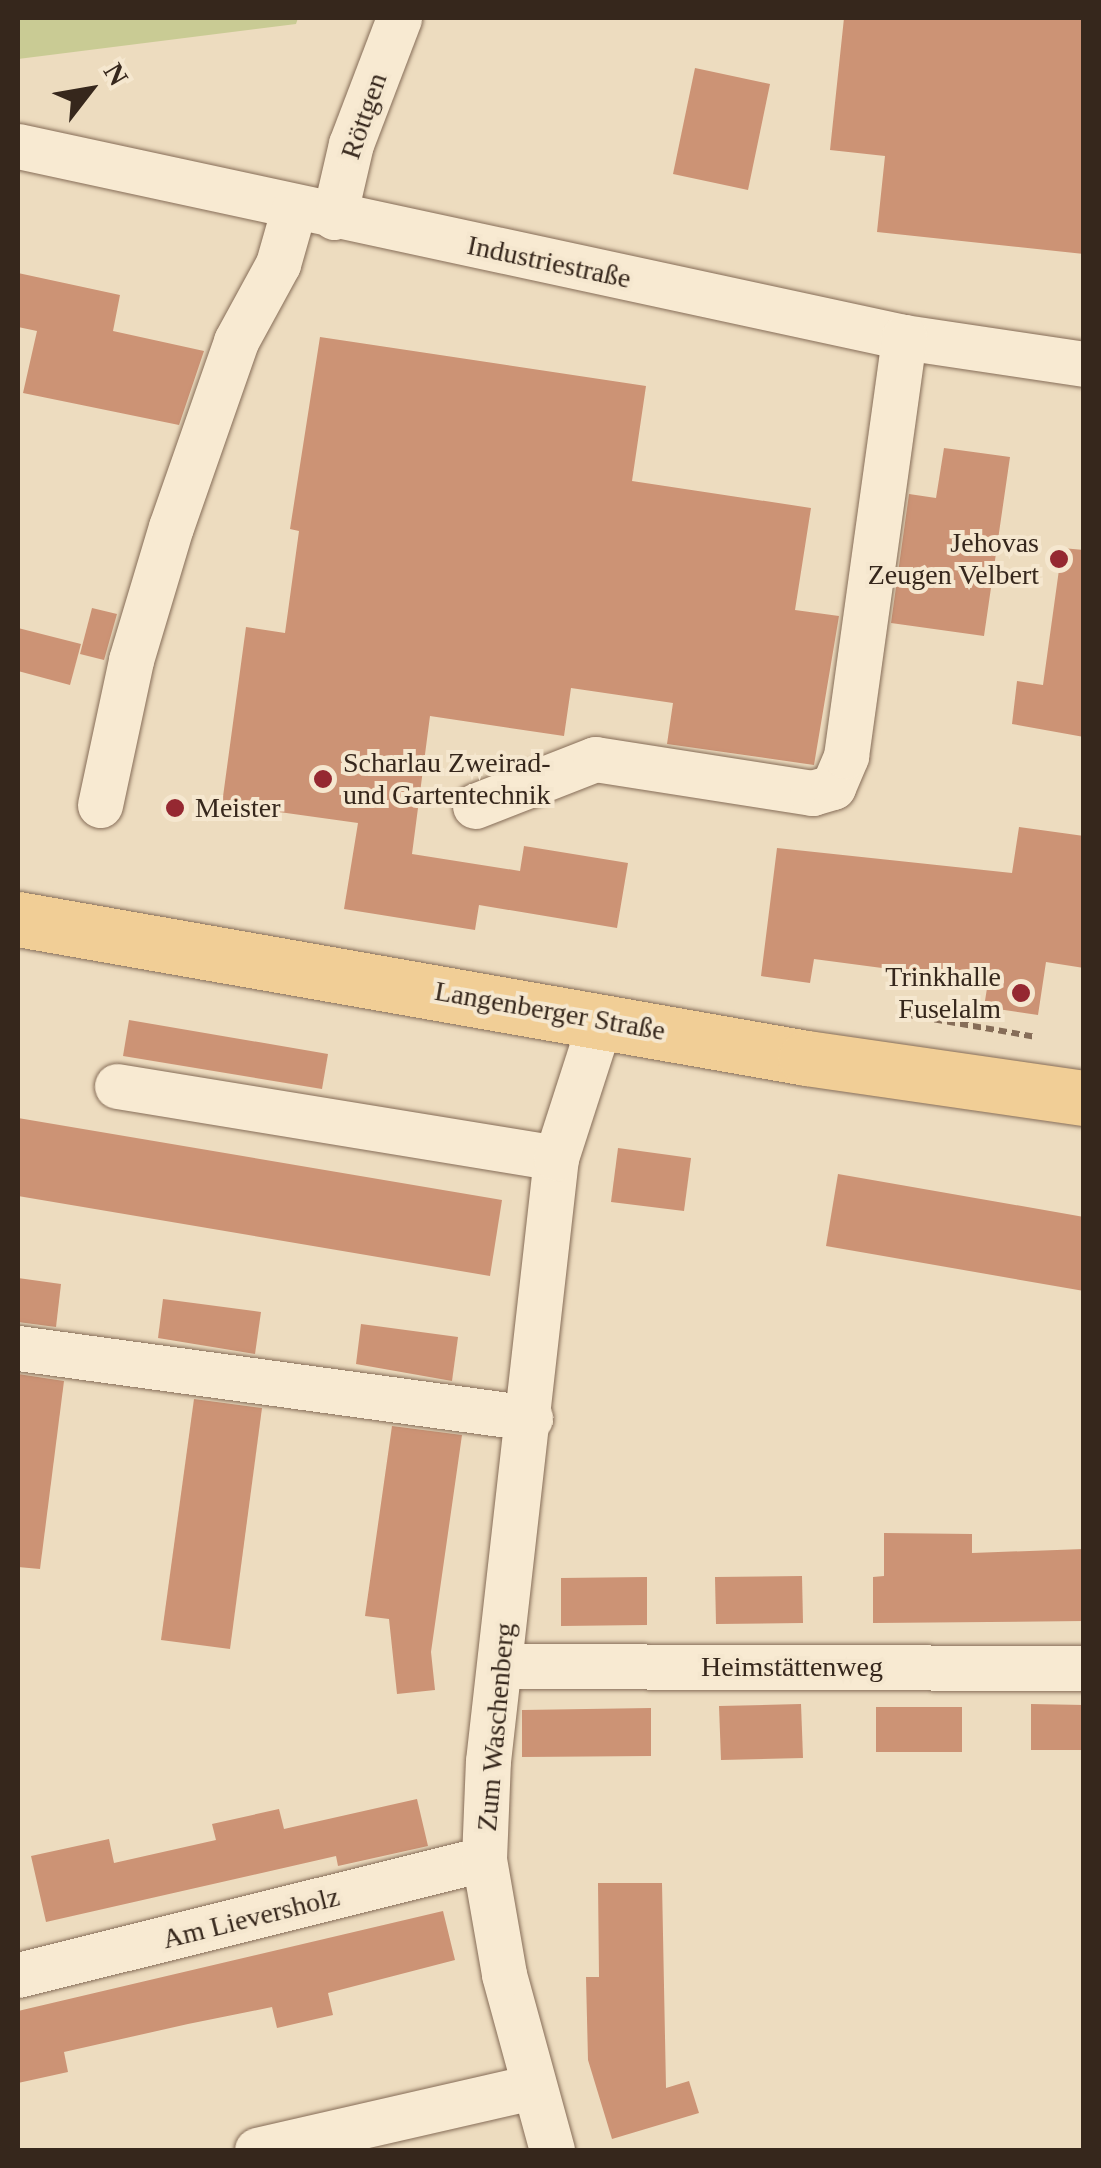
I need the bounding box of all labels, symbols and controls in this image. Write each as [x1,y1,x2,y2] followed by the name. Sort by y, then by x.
[40,40,140,140] north arrow
[98,58,135,91] text: N
[334,69,394,163] street label: Röttgen
[464,228,634,296] street label: Industriestraße
[867,526,1039,592] place label: Jehovas Zeugen Velbert
[1048,548,1070,570] marker: Jehovas Zeugen Velbert
[343,746,551,812] place label: Scharlau Zweirad- und Gartentechnik
[312,768,334,790] marker: Scharlau Zweirad- und Gartentechnik
[195,791,281,825] place label: Meister
[164,797,186,819] marker: Meister
[885,960,1001,1026] place label: Trinkhalle Fuselalm
[432,974,668,1048] street label: Langenberger Straße
[1010,982,1032,1004] marker: Trinkhalle Fuselalm
[470,1621,522,1833] street label: Zum Waschenberg
[701,1650,883,1684] street label: Heimstättenweg
[159,1880,343,1956] street label: Am Lieversholz

